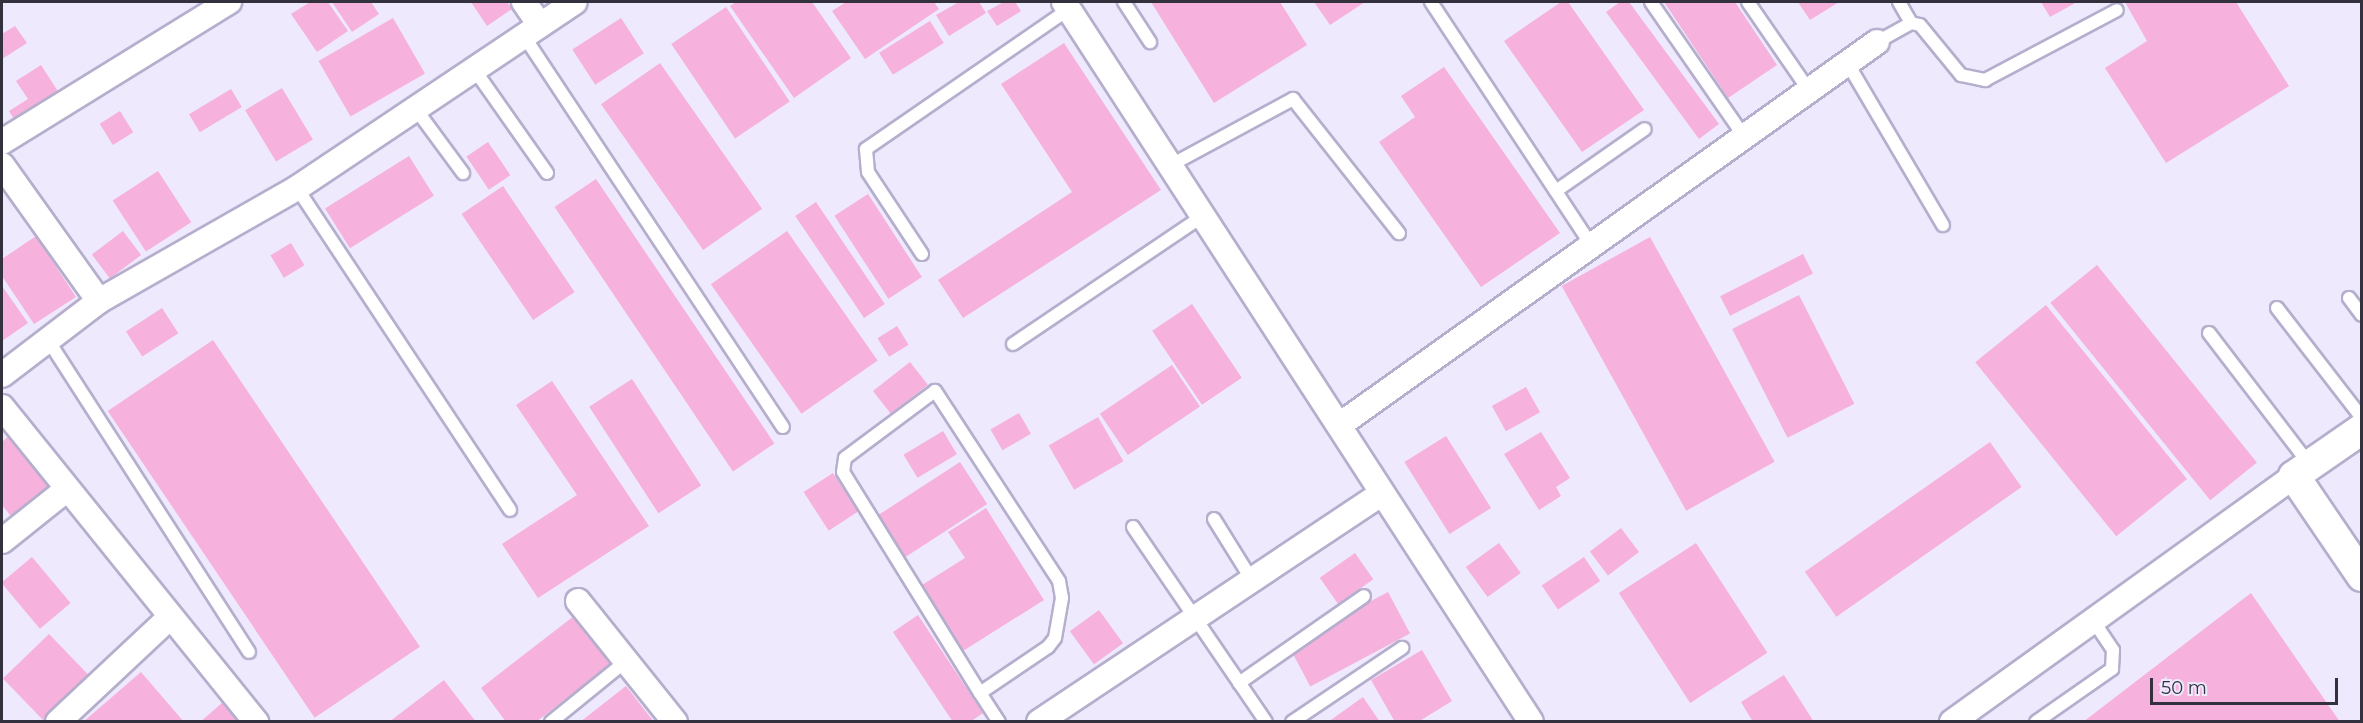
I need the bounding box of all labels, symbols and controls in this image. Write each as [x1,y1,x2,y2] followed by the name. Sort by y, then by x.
[2153,666,2340,704] scale bar
[2161,677,2207,699] text: 50 m

